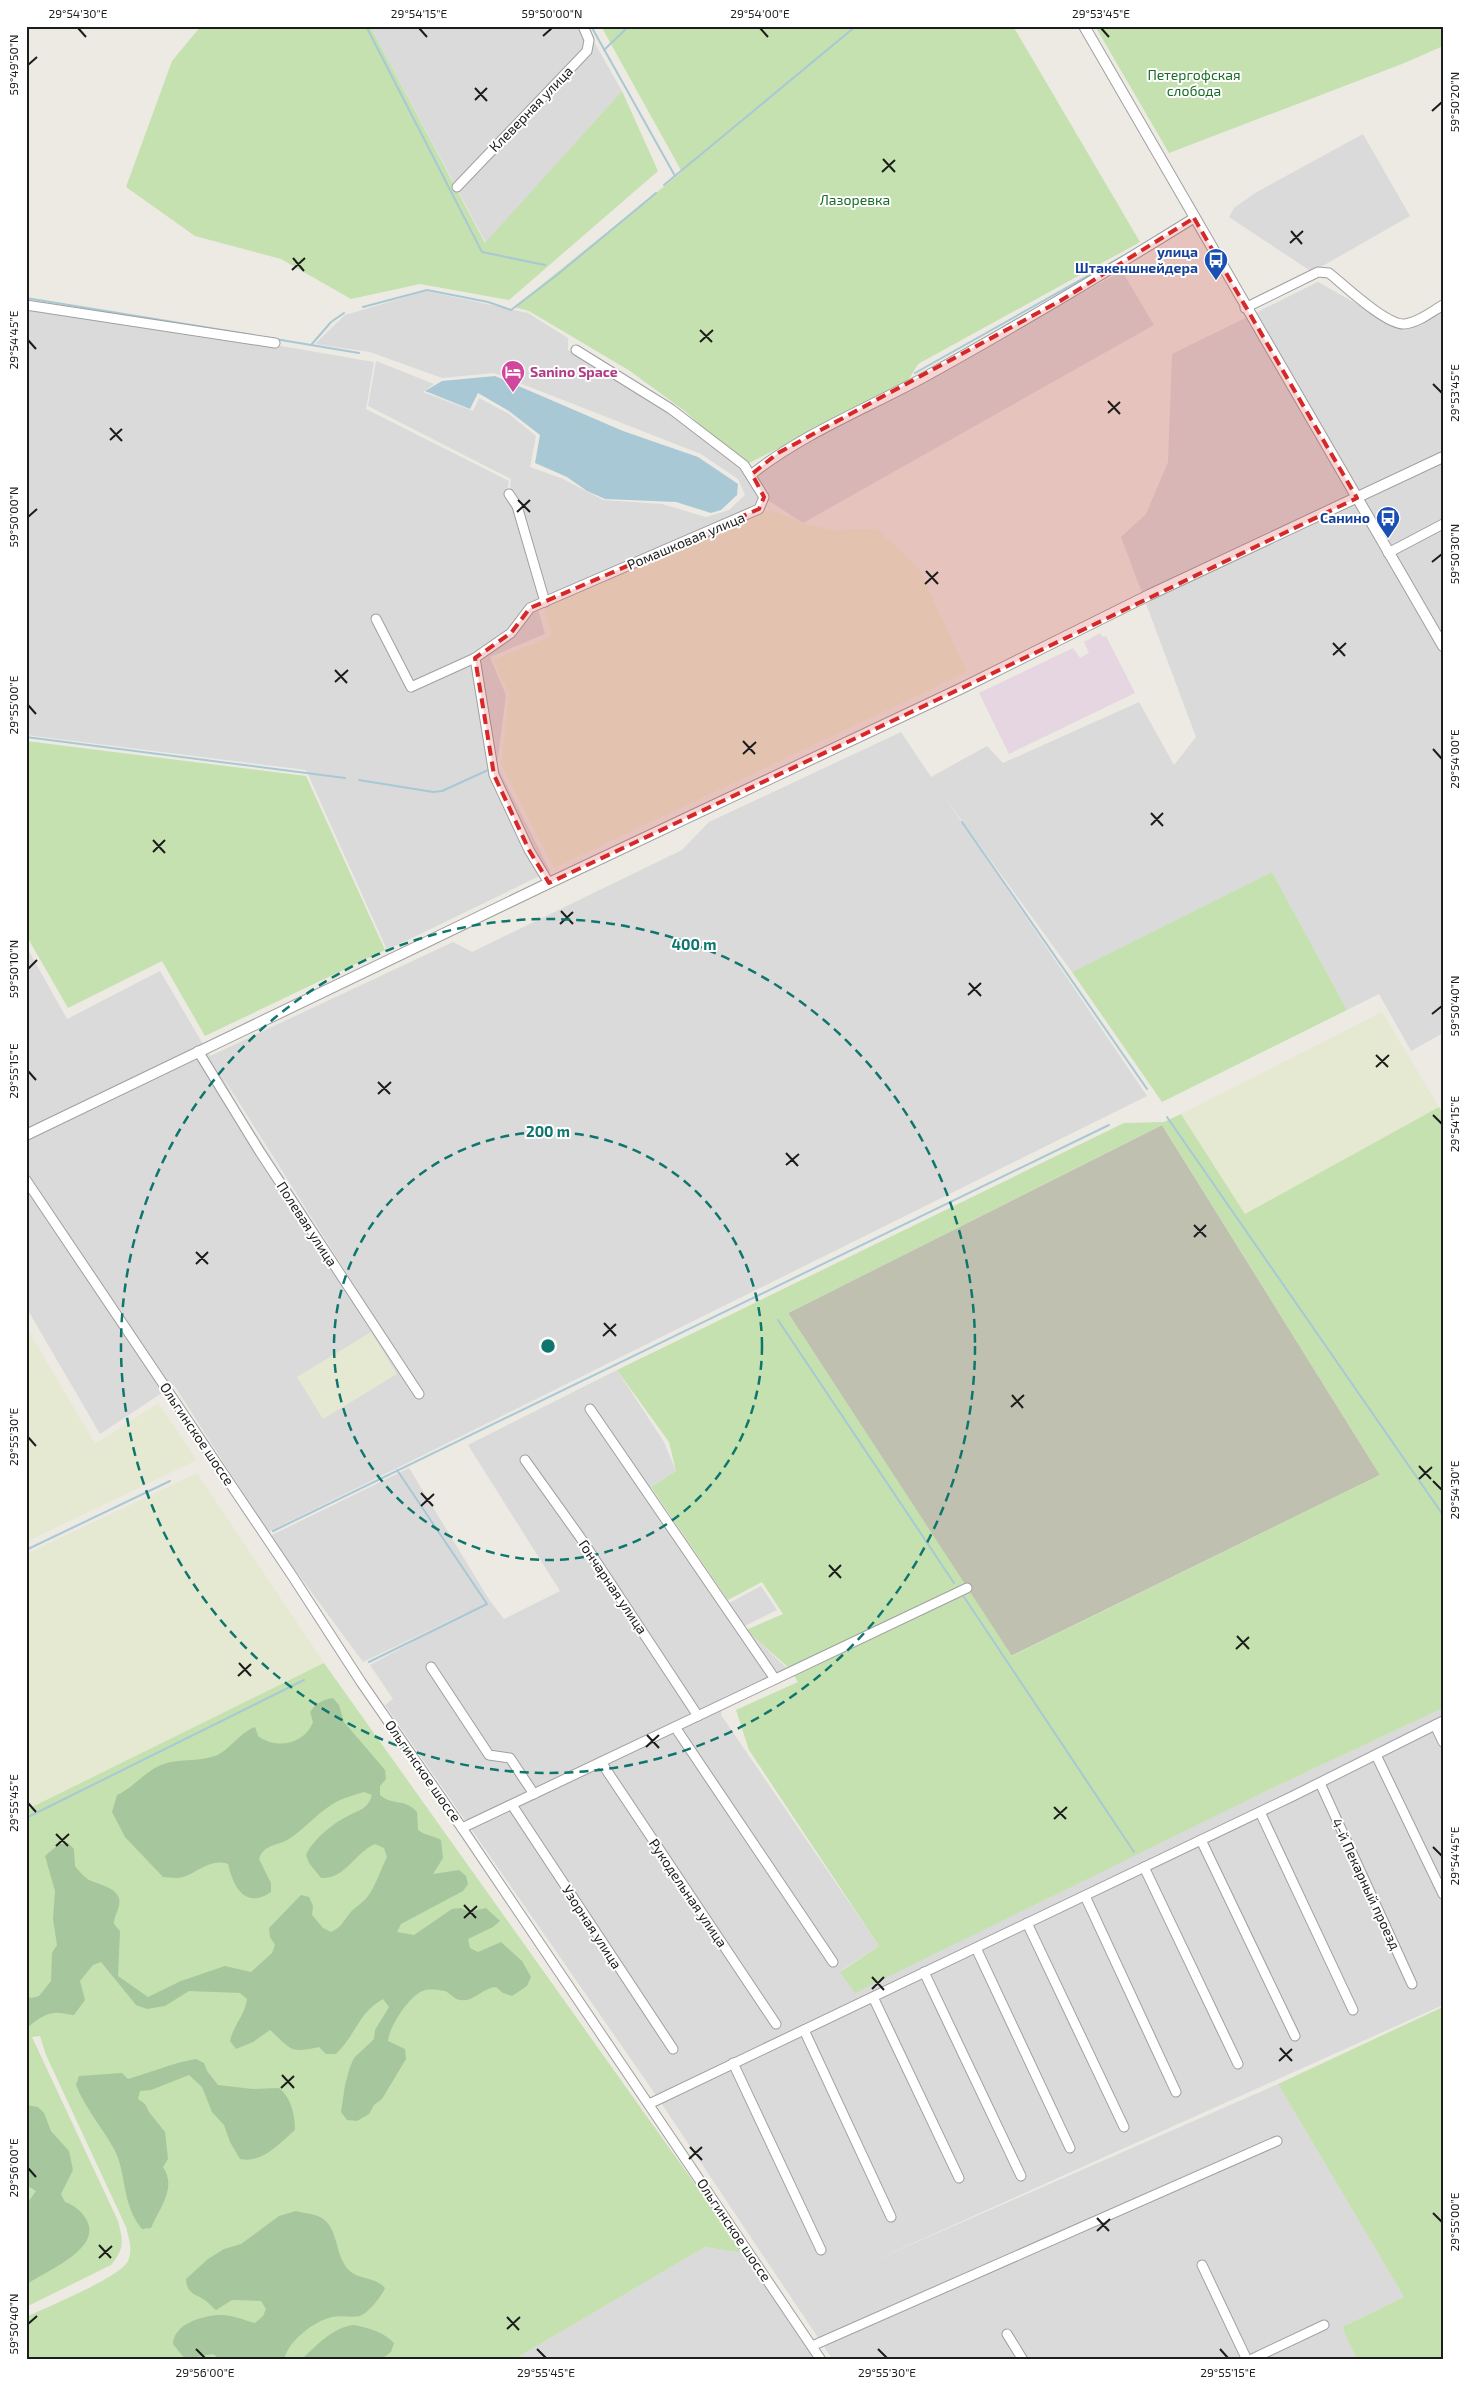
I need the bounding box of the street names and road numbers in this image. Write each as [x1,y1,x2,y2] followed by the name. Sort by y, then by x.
[485,62,576,155] street label: Клеверная улица
[624,508,747,573] street label: Ромашковая улица
[274,1178,341,1269] street label: Полевая улица
[157,1379,238,1488] street label: Ольгинское шоссе
[576,1536,651,1637] street label: Гончарная улица
[382,1716,465,1825] street label: Ольгинское шоссе
[1329,1815,1404,1952] street label: 4-й Пекарный проезд
[646,1835,731,1950] street label: Рукодельная улица
[559,1882,626,1972] street label: Узорная улица
[694,2175,775,2284] street label: Ольгинское шоссе

